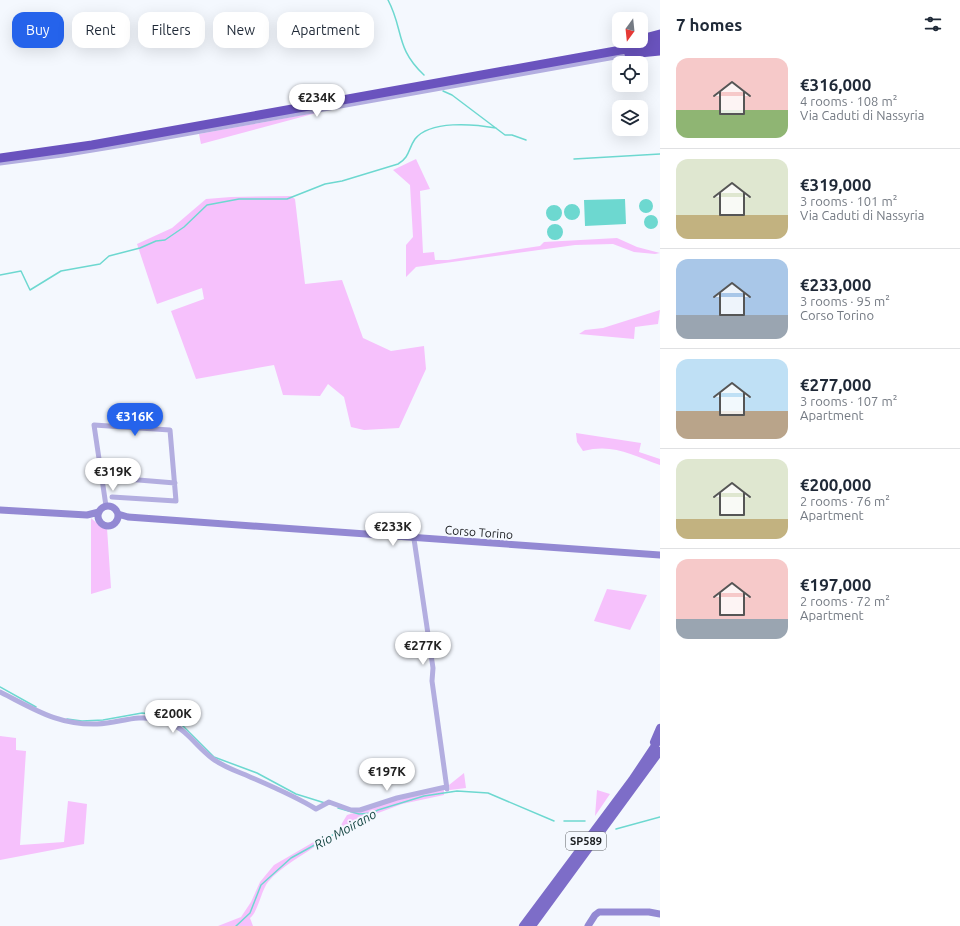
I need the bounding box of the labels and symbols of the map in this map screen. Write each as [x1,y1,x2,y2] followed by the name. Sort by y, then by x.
[612,12,648,48] north arrow
[289,84,345,118] pin: €234K
[107,403,163,437] pin: €316K
[85,458,141,492] pin: €319K
[365,513,421,547] pin: €233K
[444,523,514,541] street label: Corso Torino
[395,632,451,666] pin: €277K
[145,700,201,734] pin: €200K
[359,758,415,792] pin: €197K
[312,806,378,852] water label: Rio Moirano
[566,832,606,850] road number: SP589

